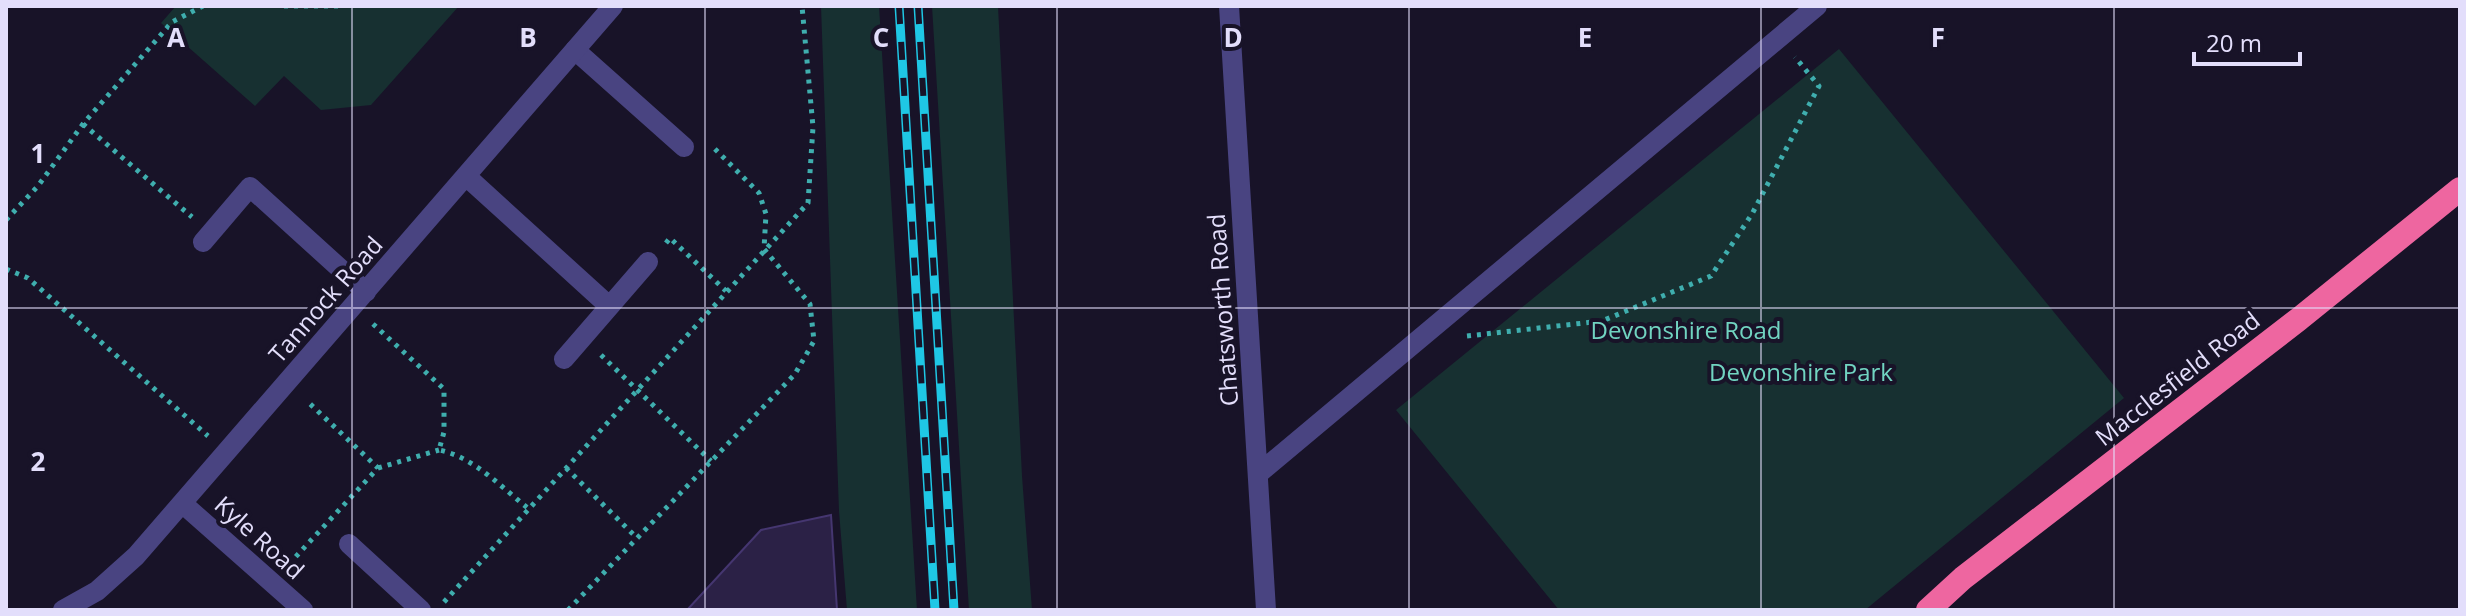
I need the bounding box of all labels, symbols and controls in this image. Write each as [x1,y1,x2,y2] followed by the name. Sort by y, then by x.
[2194,16,2300,66] scale bar
[167,19,185,55] text: A
[519,19,537,55] text: B
[873,19,889,55] text: C
[1223,19,1243,55] text: D
[1578,19,1592,55] text: E
[1931,19,1945,55] text: F
[2206,26,2262,59] text: 20 m
[31,135,45,171] text: 1
[1199,213,1245,407] street label: Chatsworth Road
[261,229,389,369] street label: Tannock Road
[2088,303,2266,453] street label: Macclesfield Road
[1590,313,1782,346] park label: Devonshire Road
[1709,355,1893,388] park label: Devonshire Park
[31,443,46,479] text: 2
[208,488,312,586] street label: Kyle Road

